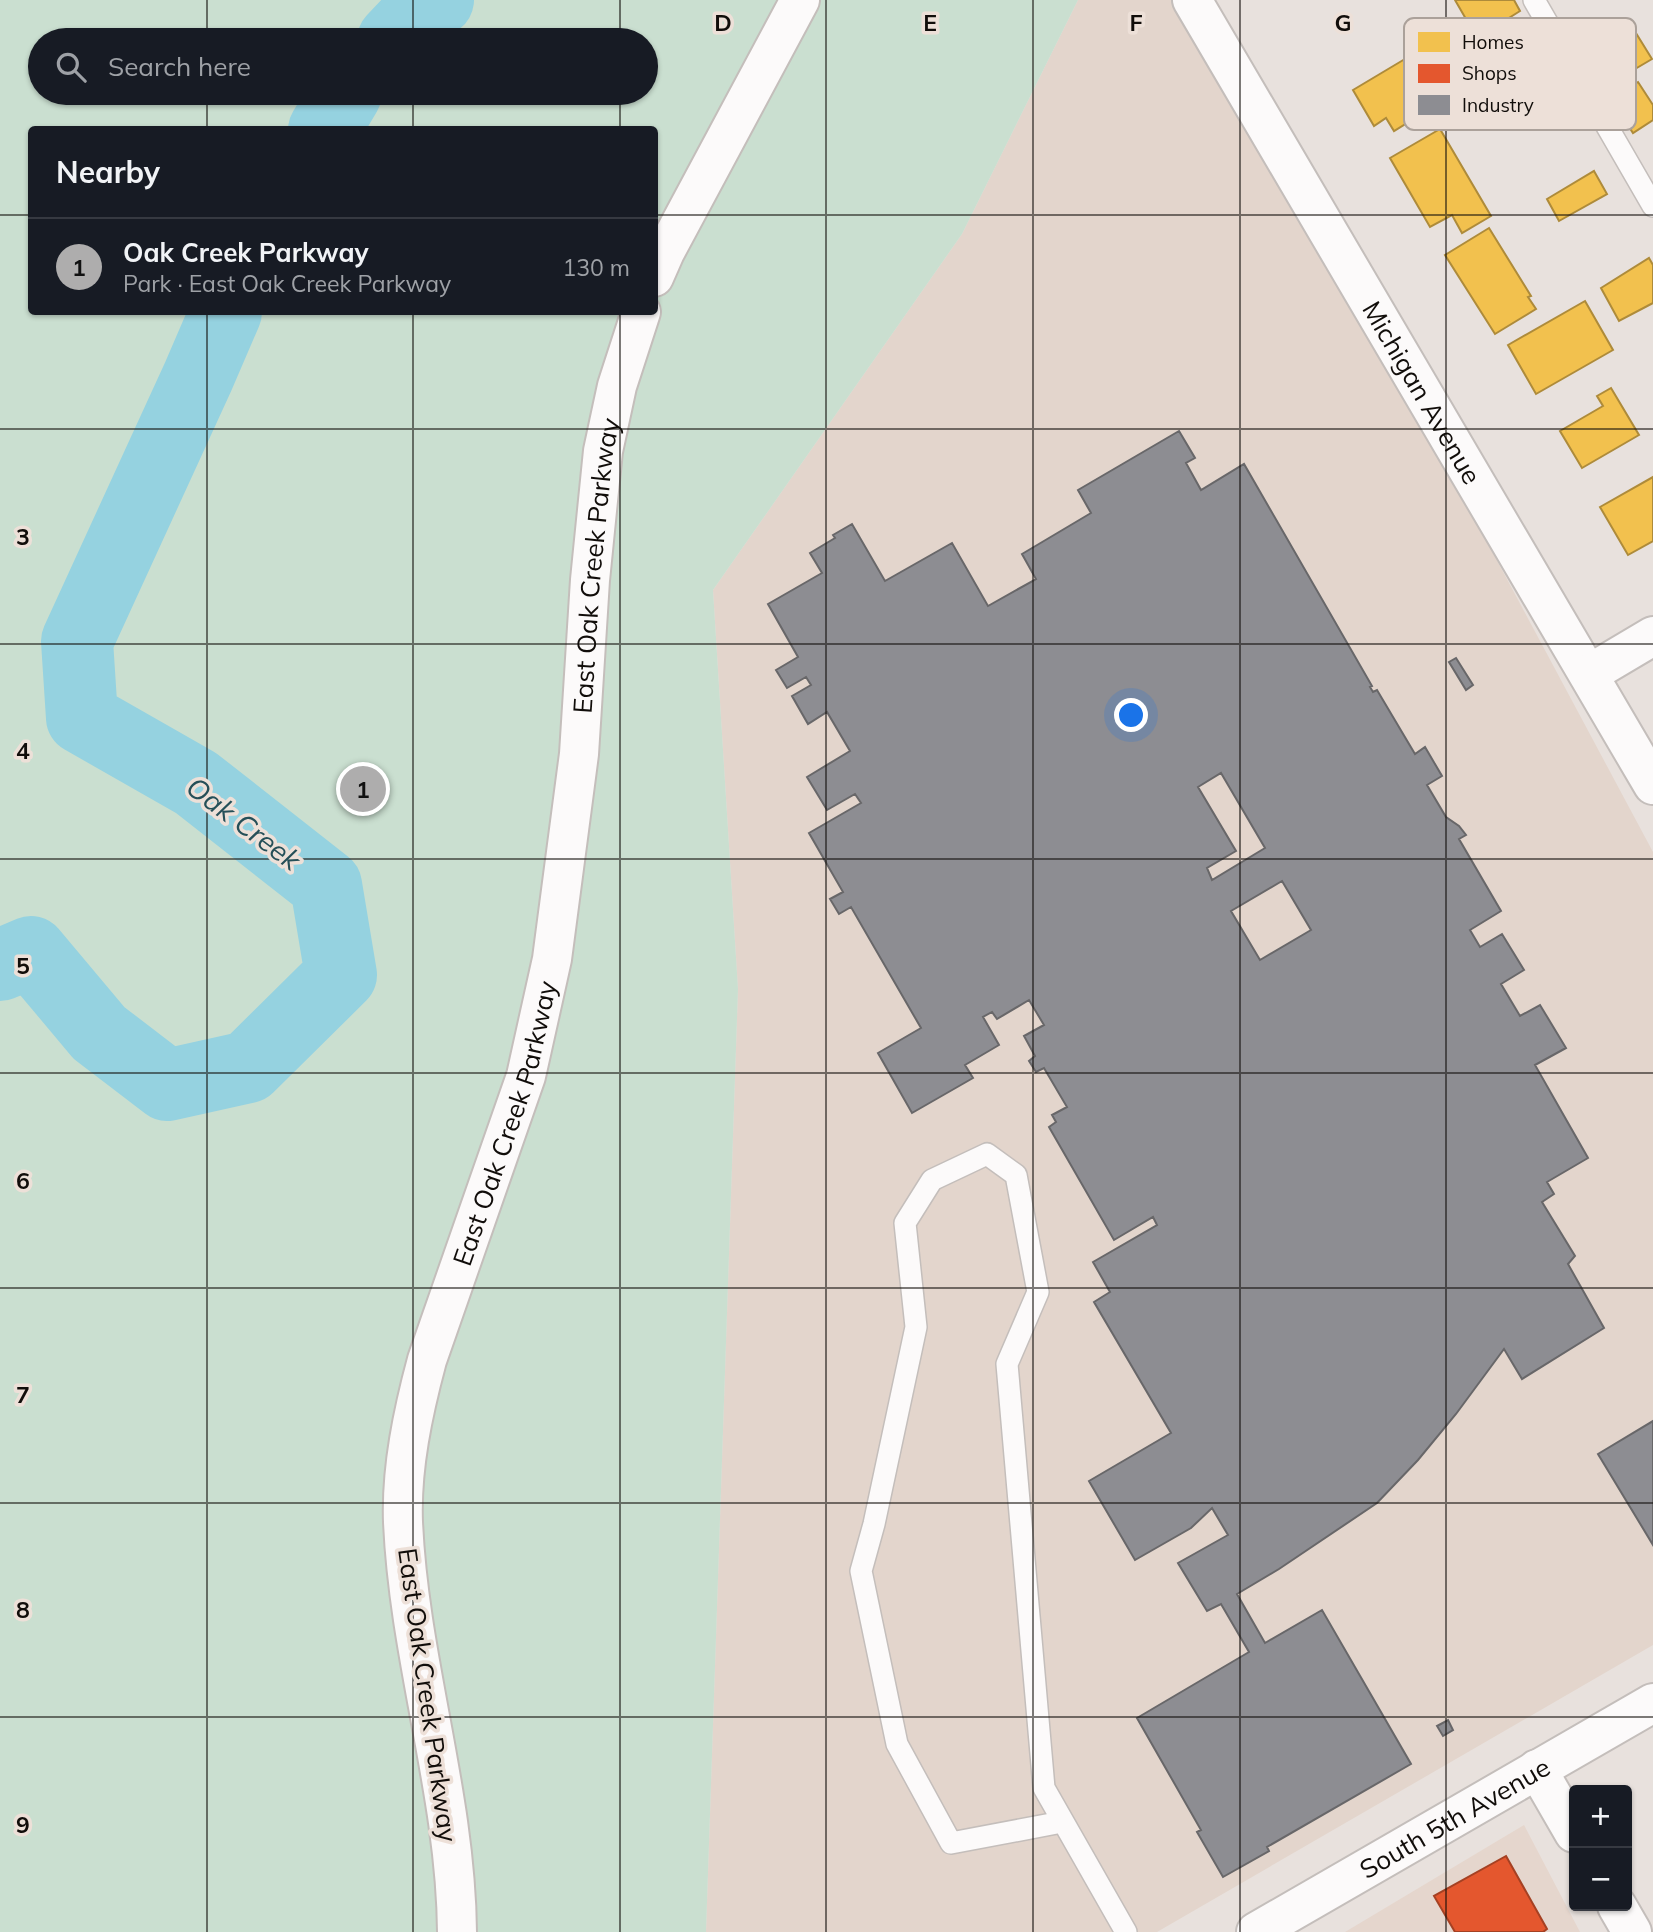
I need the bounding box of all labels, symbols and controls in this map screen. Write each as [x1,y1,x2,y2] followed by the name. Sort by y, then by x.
[714,8,732,37] text: D
[923,8,937,37] text: E
[1129,8,1143,37] text: F
[1334,8,1352,37] text: G
[1404,18,1636,130] legend
[28,28,658,105] search box
[1462,30,1524,54] text: Homes
[52,48,90,86] icon: search
[108,50,251,83] text: Search here
[1462,61,1517,85] text: Shops
[1462,93,1534,117] text: Industry
[56,153,160,191] text: Nearby
[123,236,369,269] text: Oak Creek Parkway
[72,253,86,282] text: 1
[562,253,630,282] text: 130 m
[123,269,451,298] text: Park · East Oak Creek Parkway
[1356,295,1489,490] street label: Michigan Avenue
[565,414,626,714] street label: East Oak Creek Parkway
[16,522,30,551] text: 3
[1114,698,1148,732] your location
[16,736,30,765] text: 4
[340,763,386,815] pin: 1
[180,769,309,878] water label: Oak Creek
[16,951,30,980] text: 5
[445,977,563,1270] street label: East Oak Creek Parkway
[16,1166,30,1195] text: 6
[16,1380,30,1409] text: 7
[391,1546,465,1844] street label: East Oak Creek Parkway
[16,1595,30,1624] text: 8
[1353,1750,1556,1885] street label: South 5th Avenue
[1569,1785,1632,1911] map controls
[1569,1785,1632,1848] button: +
[16,1810,30,1839] text: 9
[1569,1848,1632,1911] button: −

